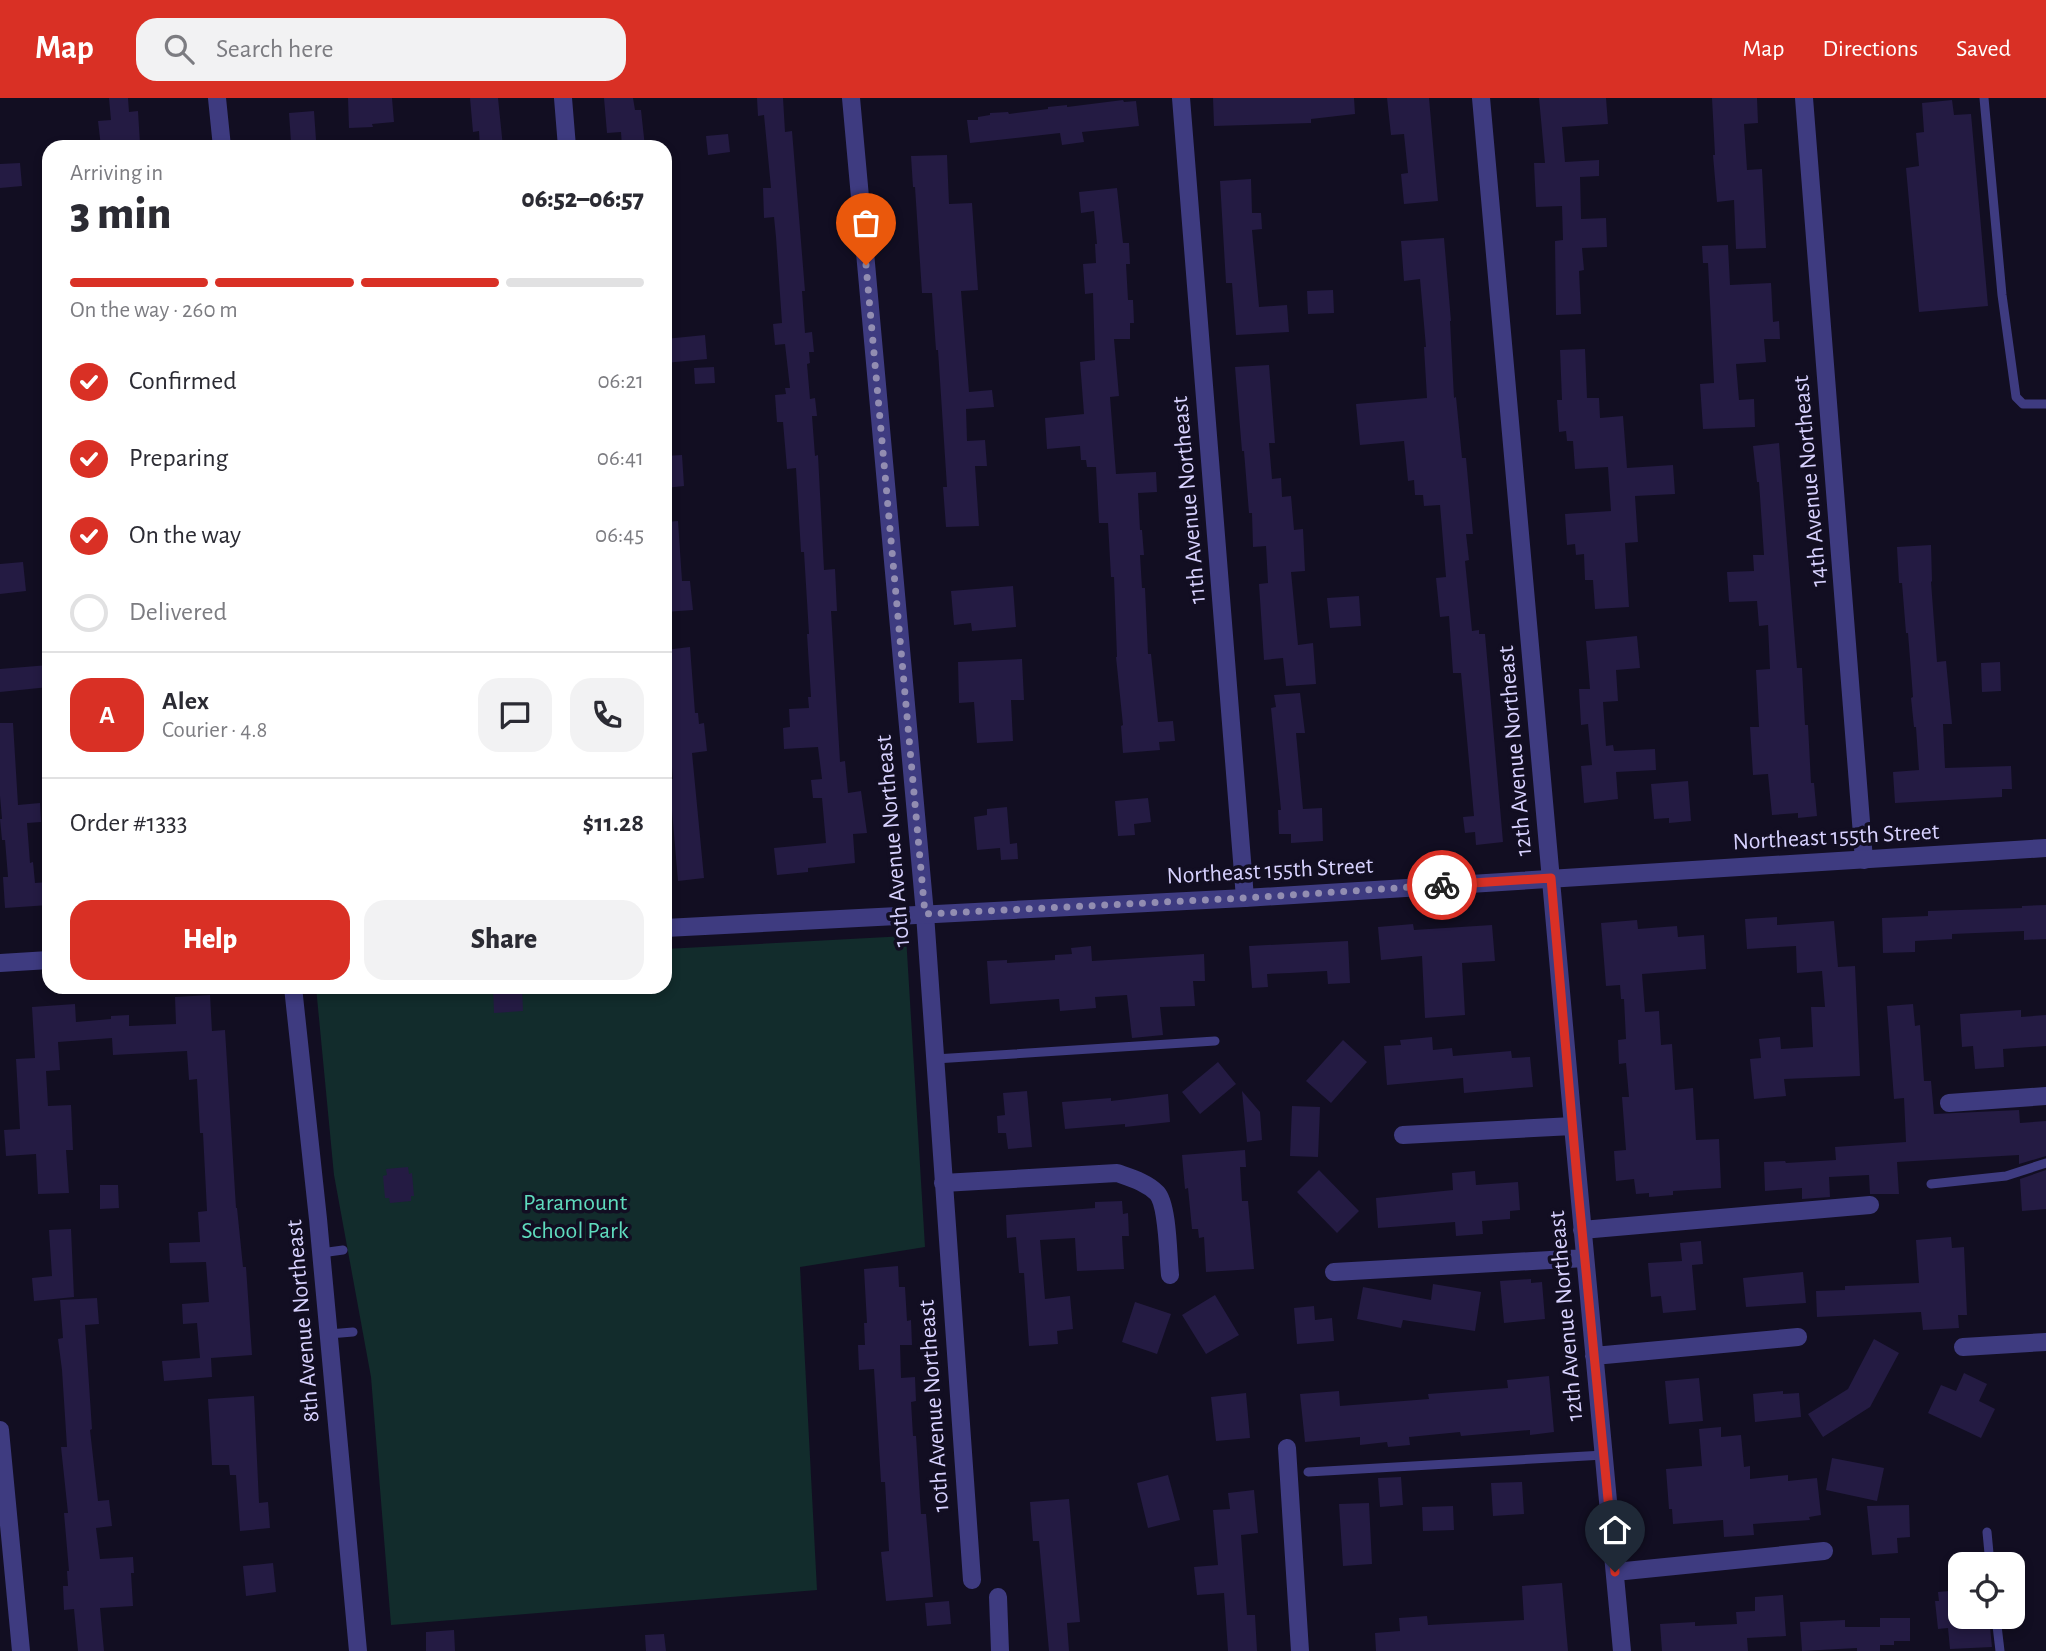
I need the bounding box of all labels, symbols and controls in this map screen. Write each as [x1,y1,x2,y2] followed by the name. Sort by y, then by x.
[136,18,626,81] search box
[160,30,198,68] icon: search
[35,32,94,65] text: Map
[216,36,334,62] text: Search here
[1742,37,1784,61] text: Map
[1822,37,1918,61] text: Directions
[1956,37,2011,61] text: Saved
[70,162,163,185] text: Arriving in
[521,186,644,212] text: 06:52–06:57
[70,191,171,237] text: 3 min
[836,193,896,265] pin
[847,204,885,242] icon: bag
[70,299,238,322] text: On the way · 260 m
[70,363,108,401] icon: check
[129,368,237,394] text: Confirmed
[597,370,644,393] text: 06:21
[1789,374,1831,588] street label: 14th Avenue Northeast
[1168,395,1210,605] street label: 11th Avenue Northeast
[70,440,108,478] icon: check
[129,445,228,471] text: Preparing
[597,447,644,470] text: 06:41
[70,517,108,555] icon: check
[129,522,241,548] text: On the way
[595,524,644,547] text: 06:45
[129,599,227,625] text: Delivered
[1494,644,1536,857] street label: 12th Avenue Northeast
[478,678,552,752] button: chat
[570,678,644,752] button: phone
[162,688,209,714] text: Alex
[99,702,115,728] text: A
[162,719,267,742] text: Courier · 4.8
[872,734,914,948] street label: 10th Avenue Northeast
[70,810,188,836] text: Order #1333
[583,810,644,836] text: $11.28
[1732,820,1940,854] street label: Northeast 155th Street
[1407,850,1477,920] courier
[1166,854,1374,888] street label: Northeast 155th Street
[1423,866,1461,904] icon: bike
[70,900,350,980] button: Help
[364,900,644,980] button: Share
[521,1191,629,1243] park label: Paramount School Park
[1545,1209,1587,1422] street label: 12th Avenue Northeast
[282,1218,324,1423] street label: 8th Avenue Northeast
[915,1299,953,1513] street label: 10th Avenue Northeast
[1585,1500,1645,1572] pin
[1596,1511,1634,1549] icon: home
[1948,1552,2025,1629] map controls
[1948,1552,2025,1629] button: locate

